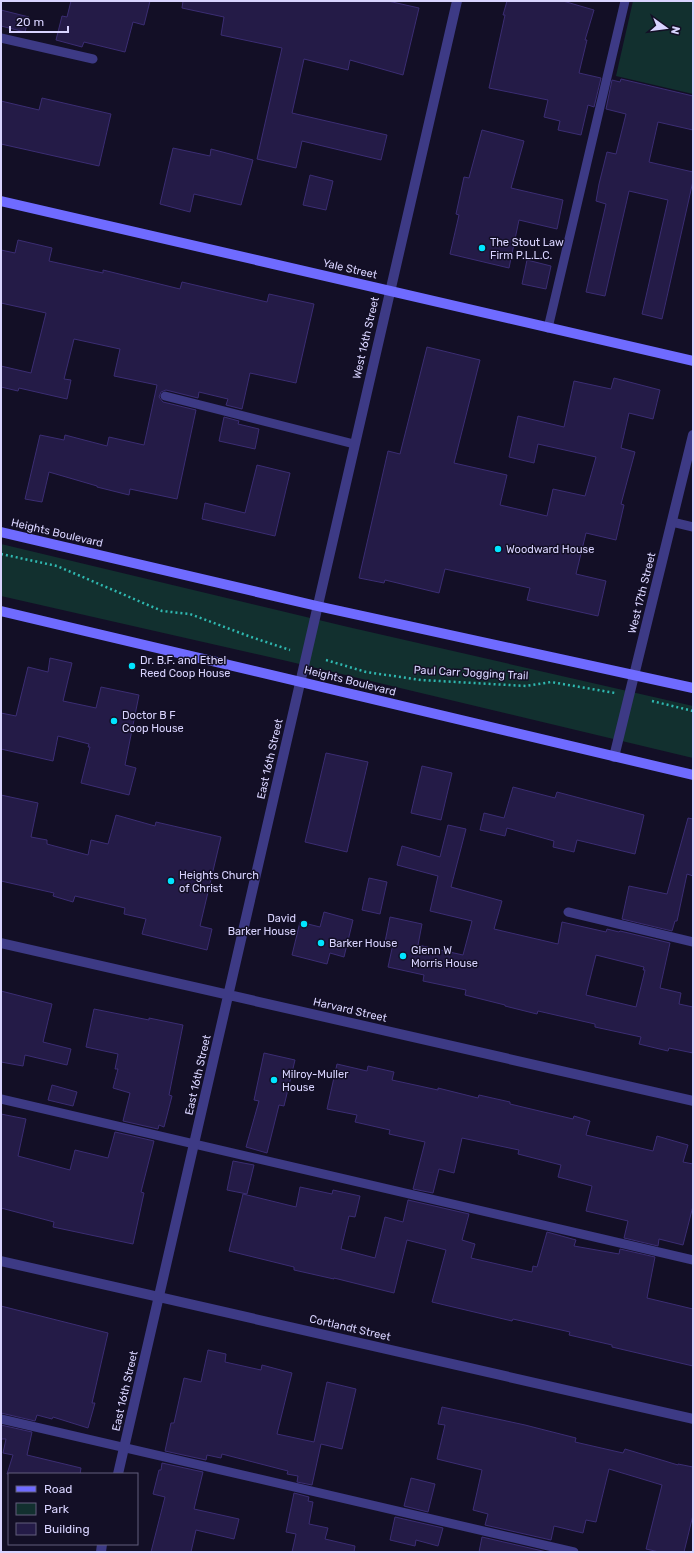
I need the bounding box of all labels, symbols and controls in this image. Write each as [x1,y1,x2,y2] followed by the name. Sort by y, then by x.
[10,8,68,34] scale bar
[646,8,686,48] north arrow
[16,15,44,29] text: 20 m
[668,25,682,36] text: N
[490,236,564,262] place label: The Stout Law Firm P.L.L.C.
[477,243,487,253] marker: The Stout Law Firm P.L.L.C.
[322,256,379,282] street label: Yale Street
[350,295,382,380] street label: West 16th Street
[10,516,104,550] street label: Heights Boulevard
[506,543,594,556] place label: Woodward House
[493,544,503,554] marker: Woodward House
[626,550,659,635] street label: West 17th Street
[140,654,230,680] place label: Dr. B.F. and Ethel Reed Coop House
[127,661,137,671] marker: Dr. B.F. and Ethel Reed Coop House
[303,663,397,699] street label: Heights Boulevard
[413,664,529,682] street label: Paul Carr Jogging Trail
[122,709,184,735] place label: Doctor B F Coop House
[109,716,119,726] marker: Doctor B F Coop House
[254,717,286,801] street label: East 16th Street
[179,869,259,895] place label: Heights Church of Christ
[166,876,176,886] marker: Heights Church of Christ
[228,912,296,938] place label: David Barker House
[299,919,309,929] marker: David Barker House
[329,937,397,950] place label: Barker House
[316,938,326,948] marker: Barker House
[411,944,478,970] place label: Glenn W Morris House
[398,951,408,961] marker: Glenn W Morris House
[312,995,389,1025] street label: Harvard Street
[182,1033,214,1117] street label: East 16th Street
[282,1068,349,1094] place label: Milroy-Muller House
[269,1075,279,1085] marker: Milroy-Muller House
[308,1312,393,1344] street label: Cortlandt Street
[109,1349,141,1433] street label: East 16th Street
[8,1473,138,1545] legend
[44,1482,72,1496] text: Road
[44,1502,70,1516] text: Park
[44,1522,90,1536] text: Building

